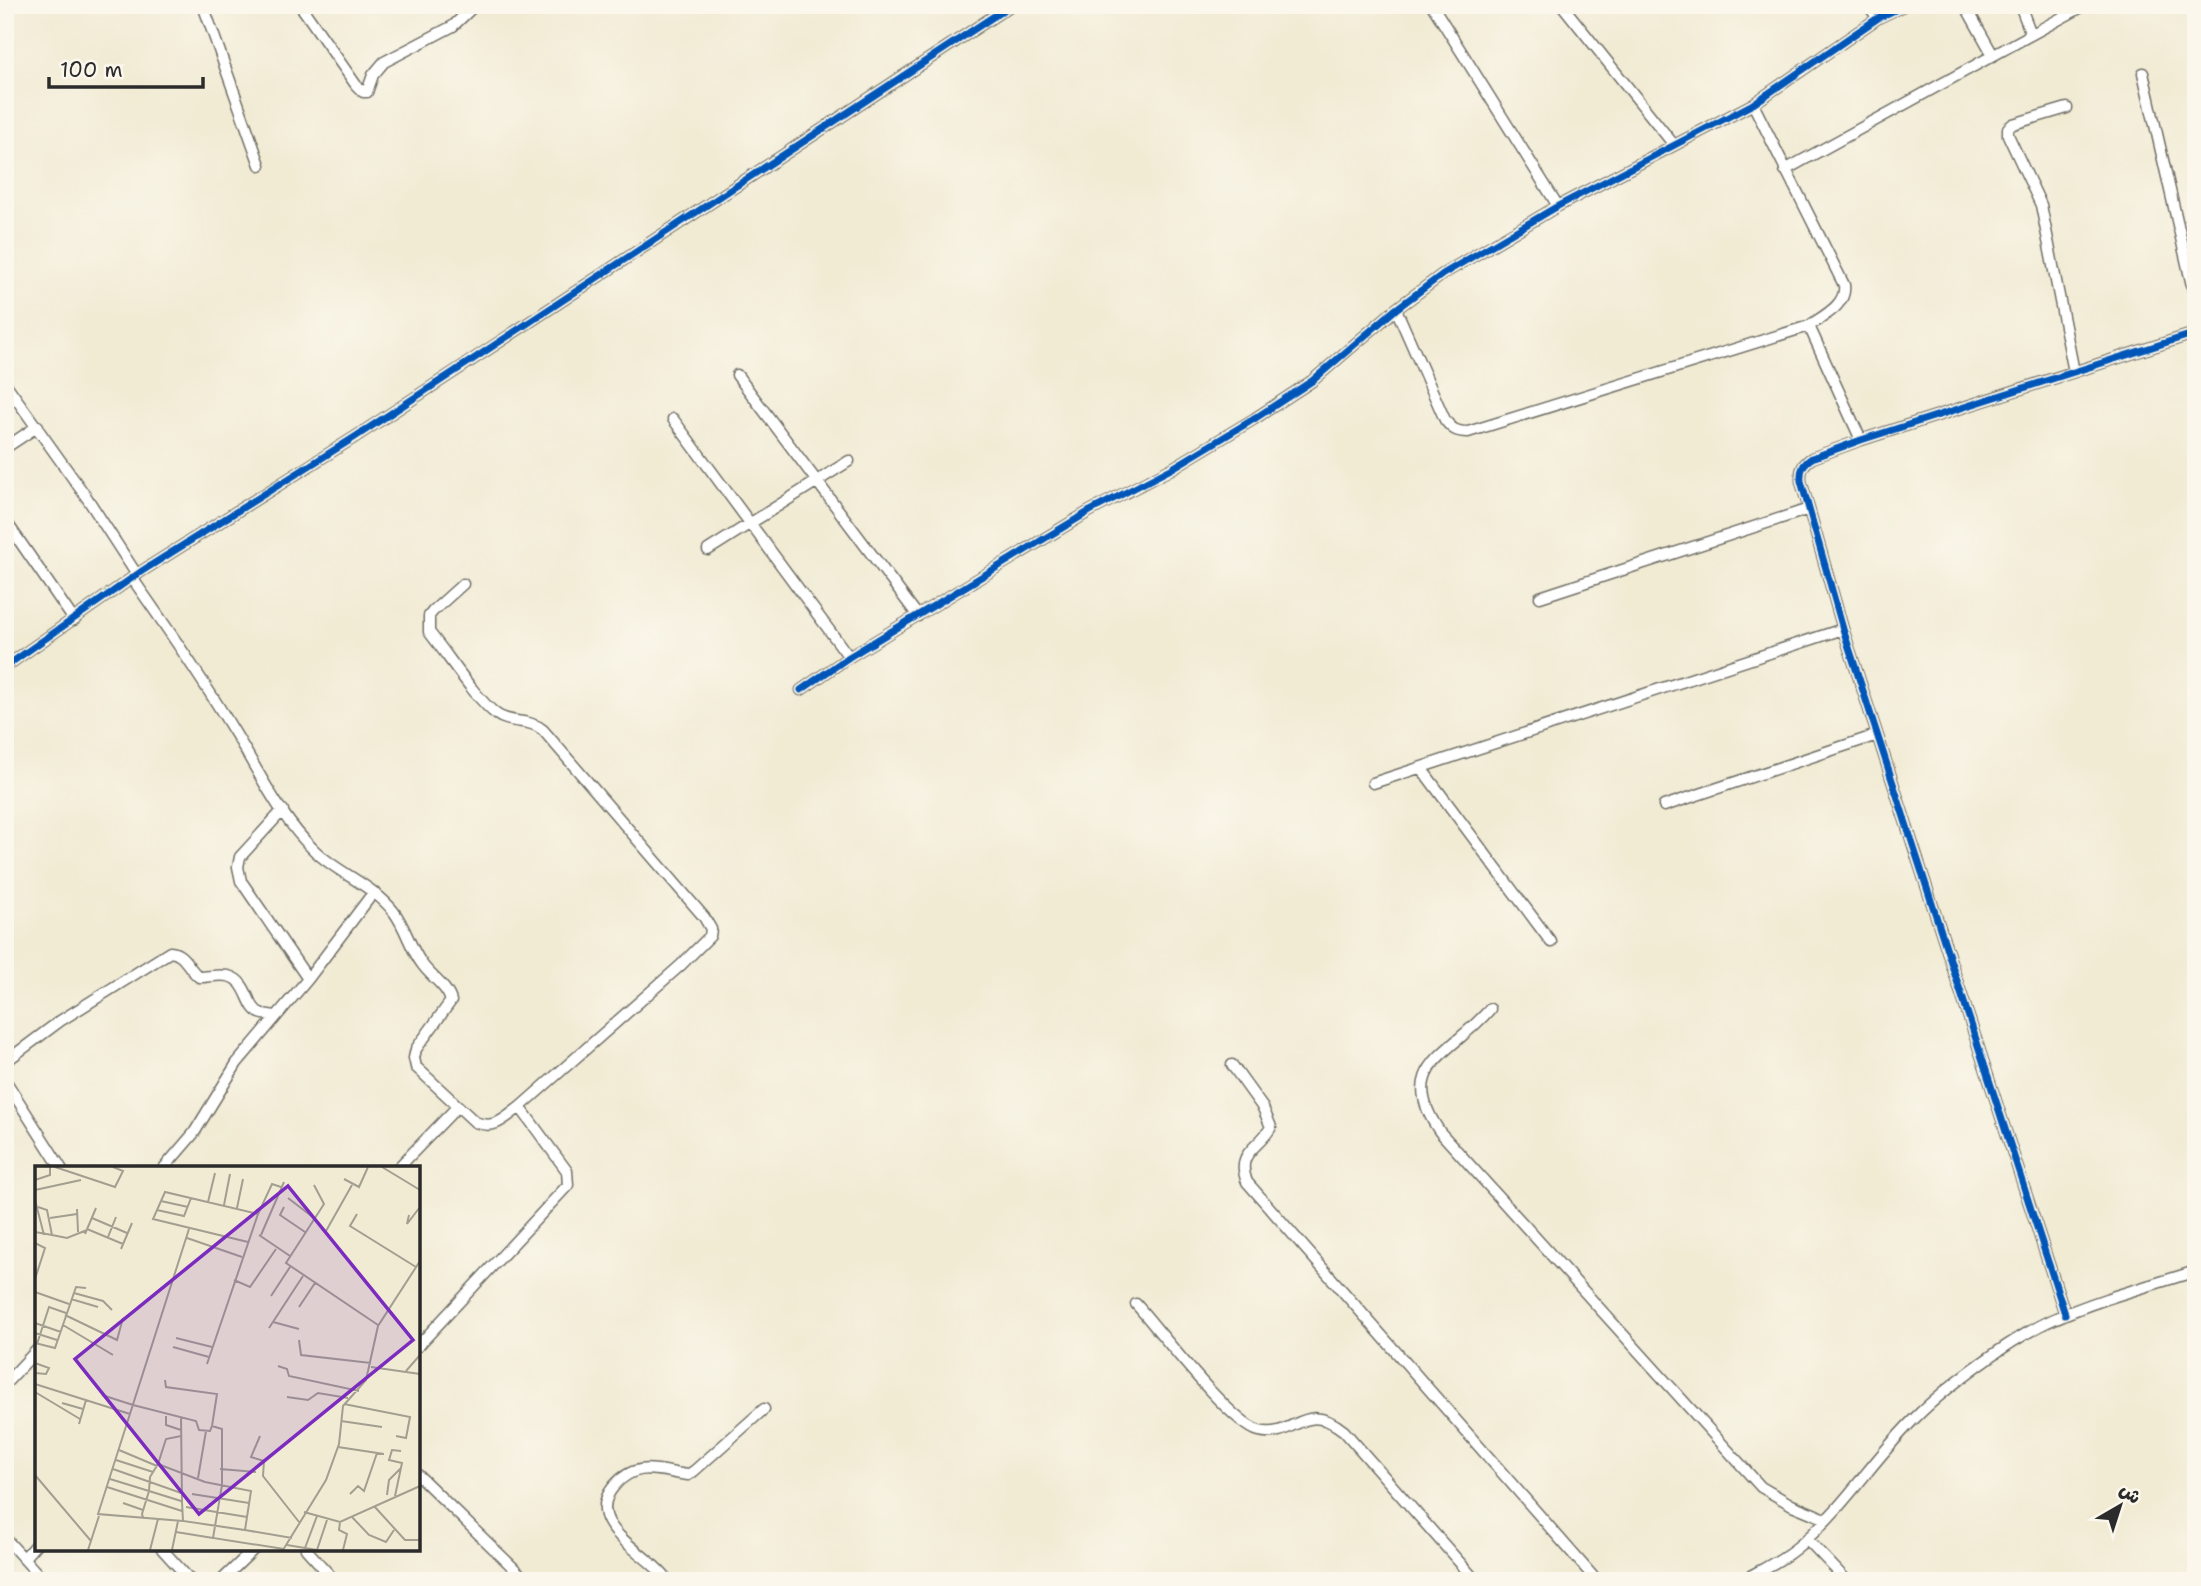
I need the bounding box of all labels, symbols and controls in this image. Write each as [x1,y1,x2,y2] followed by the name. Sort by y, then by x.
[49,46,203,90] scale bar
[60,56,123,84] text: 100 m
[35,1166,420,1551] inset map
[2086,1470,2156,1540] north arrow
[2114,1477,2146,1510] text: ش

